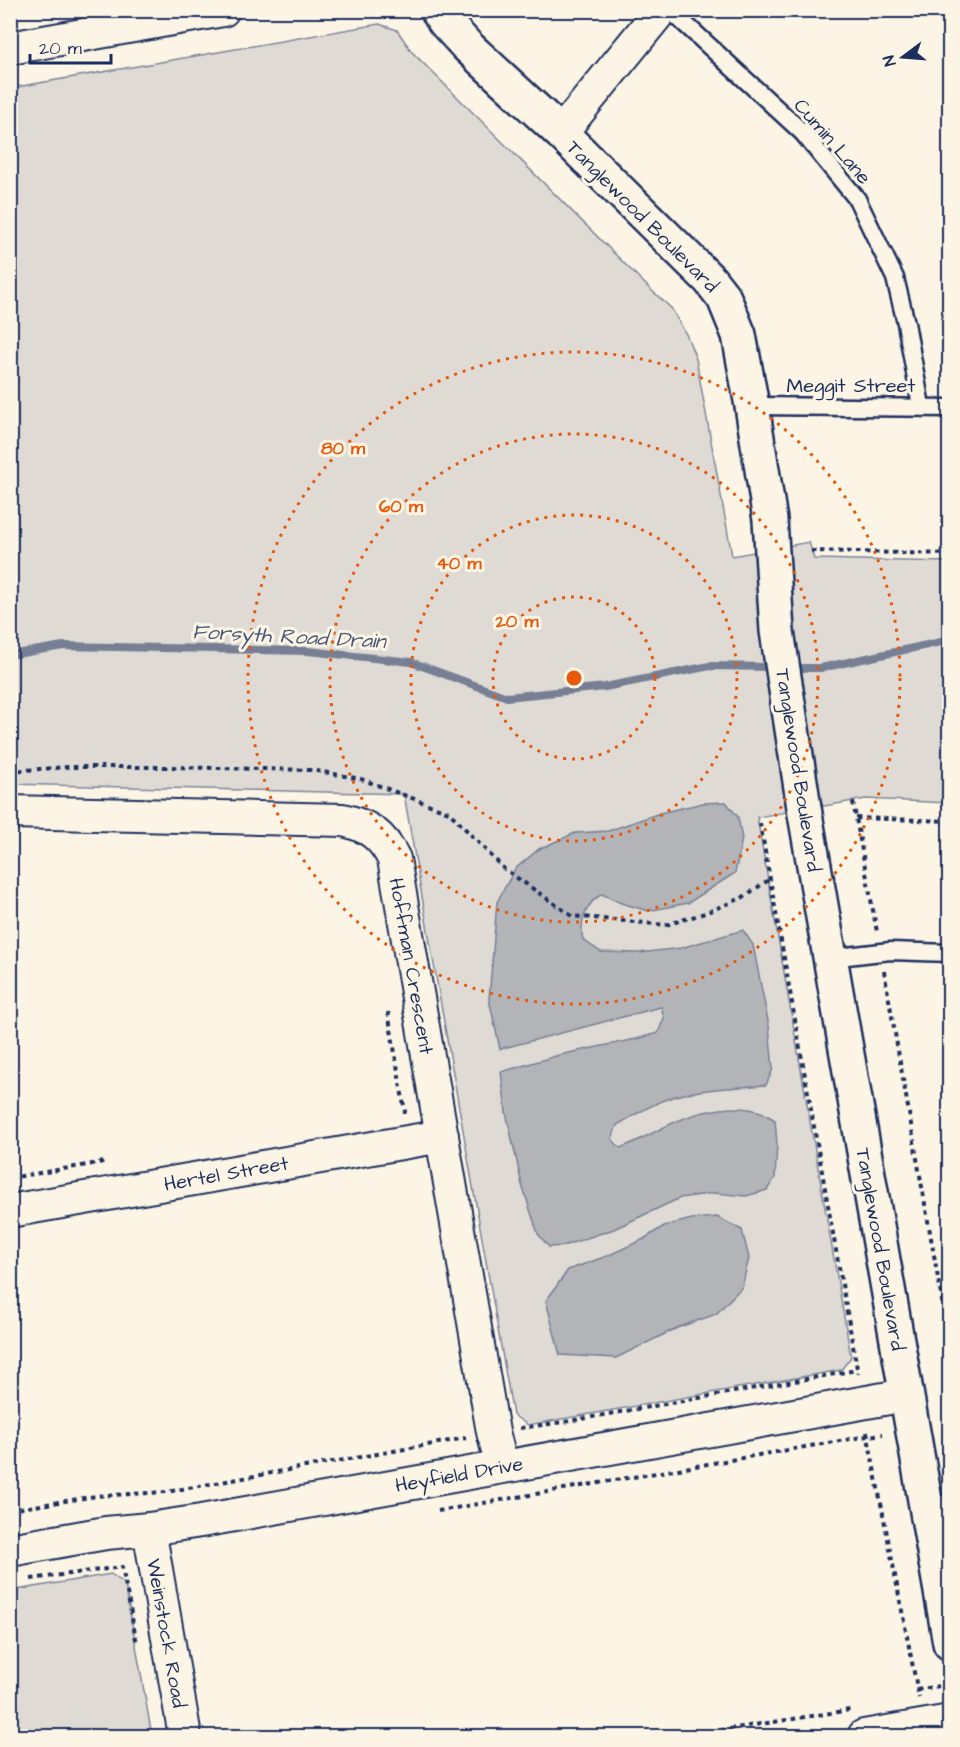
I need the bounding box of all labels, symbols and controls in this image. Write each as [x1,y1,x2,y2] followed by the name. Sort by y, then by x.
[30,27,111,65] scale bar
[873,27,933,87] north arrow
[39,36,82,61] text: 20 m
[878,53,901,69] text: N
[787,93,878,191] street label: Cumin Lane
[559,134,725,300] street label: Tanglewood Boulevard
[787,372,915,401] street label: Meggit Street
[321,436,366,461] text: 80 m
[379,494,424,519] text: 60 m
[437,551,482,576] text: 40 m
[495,609,539,634] text: 20 m
[192,617,388,657] water label: Forsyth Road Drain
[767,667,828,874] street label: Tanglewood Boulevard
[564,668,584,688] centre of rings
[382,876,440,1056] street label: Hoffman Crescent
[847,1146,912,1353] street label: Tanglewood Boulevard
[162,1149,291,1199] street label: Hertel Street
[393,1450,526,1501] street label: Heyfield Drive
[139,1556,193,1710] street label: Weinstock Road

